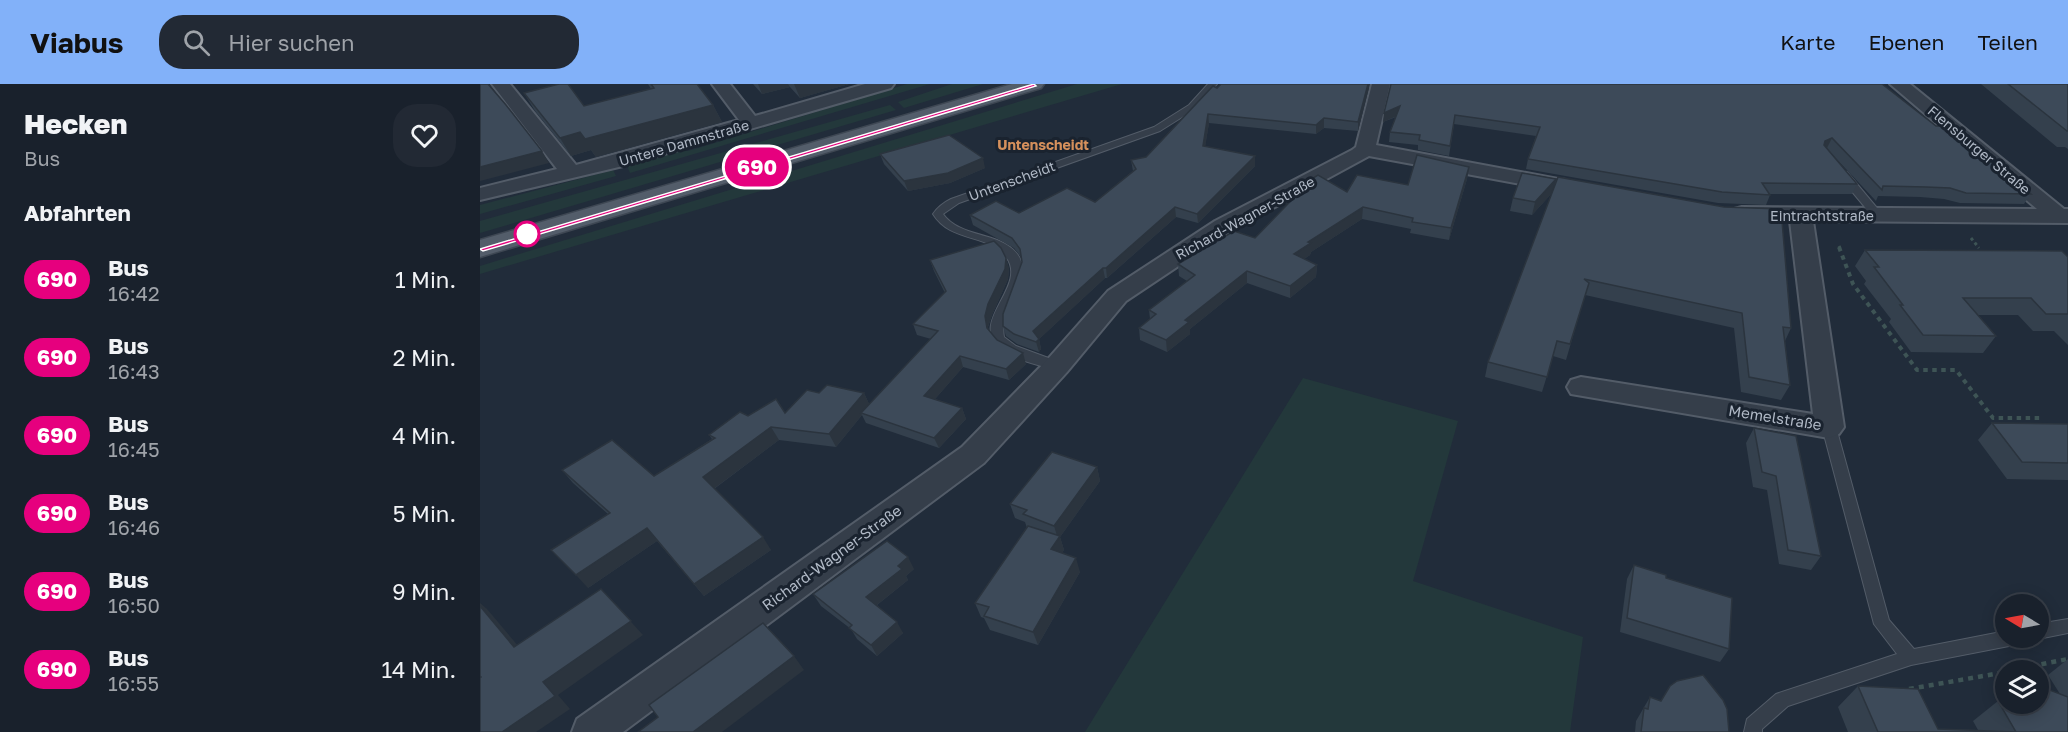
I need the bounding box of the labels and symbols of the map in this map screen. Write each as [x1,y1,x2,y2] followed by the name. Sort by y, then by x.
[1925,102,2034,197] street label: Flensburger Straße
[617,116,751,169] street label: Untere Dammstraße
[997,136,1089,153] district label: Untenscheidt
[722,148,792,187] line badge: 690
[966,157,1057,204] street label: Untenscheidt
[1172,172,1317,263] street label: Richard-Wagner-Straße
[1770,207,1874,224] street label: Eintrachtstraße
[514,221,540,247] unlabelled marker
[1727,401,1823,433] street label: Memelstraße
[758,500,905,614] street label: Richard-Wagner-Straße
[1995,594,2049,648] north arrow

